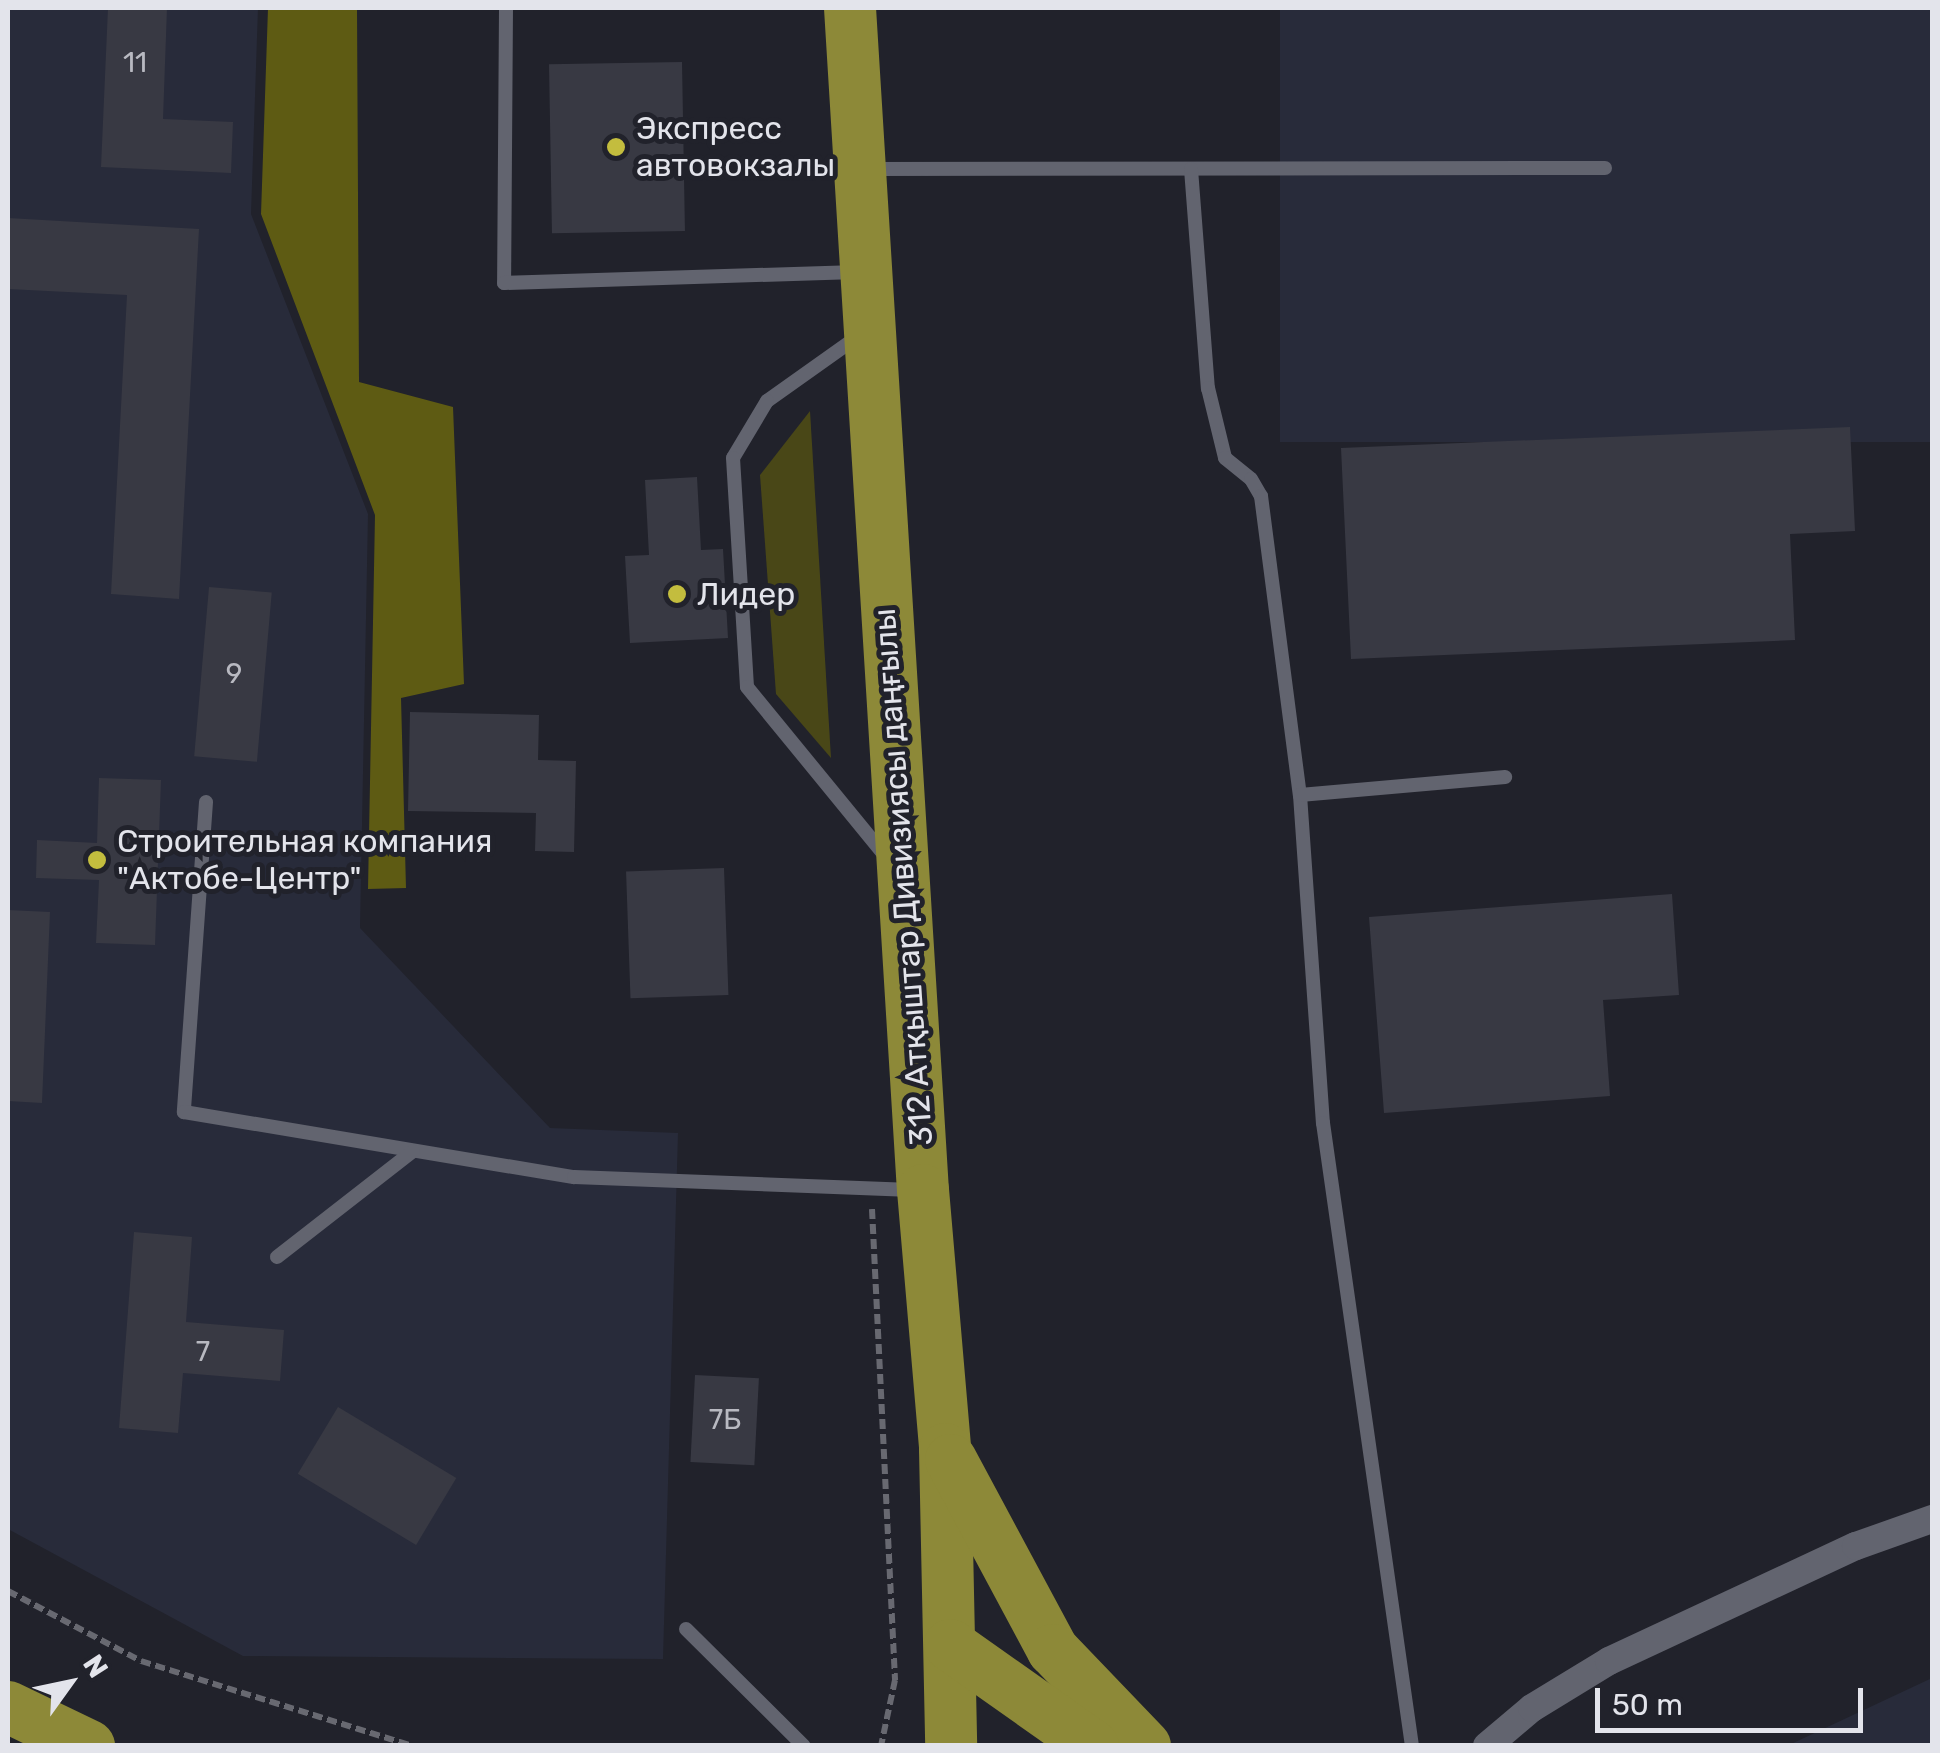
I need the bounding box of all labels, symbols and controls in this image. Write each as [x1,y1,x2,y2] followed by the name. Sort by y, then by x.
[123,46,147,80] house number: 11
[636,110,835,185] place label: Экспресс автовокзалы
[605,136,627,158] marker: Экспресс автовокзалы
[697,575,795,613] place label: Лидер
[666,583,688,605] marker: Лидер
[865,607,941,1147] street label: 312 Атқыштар Дивизиясы даңғылы
[226,657,242,691] house number: 9
[117,823,492,898] place label: Строительная компания "Актобе-Центр"
[86,849,108,871] marker: Строительная компания "Актобе-Центр"
[196,1335,210,1369] house number: 7
[709,1403,741,1437] house number: 7Б
[20,1633,120,1733] north arrow
[76,1649,115,1684] text: N
[1600,1668,1868,1730] scale bar
[1612,1687,1683,1723] text: 50 m

